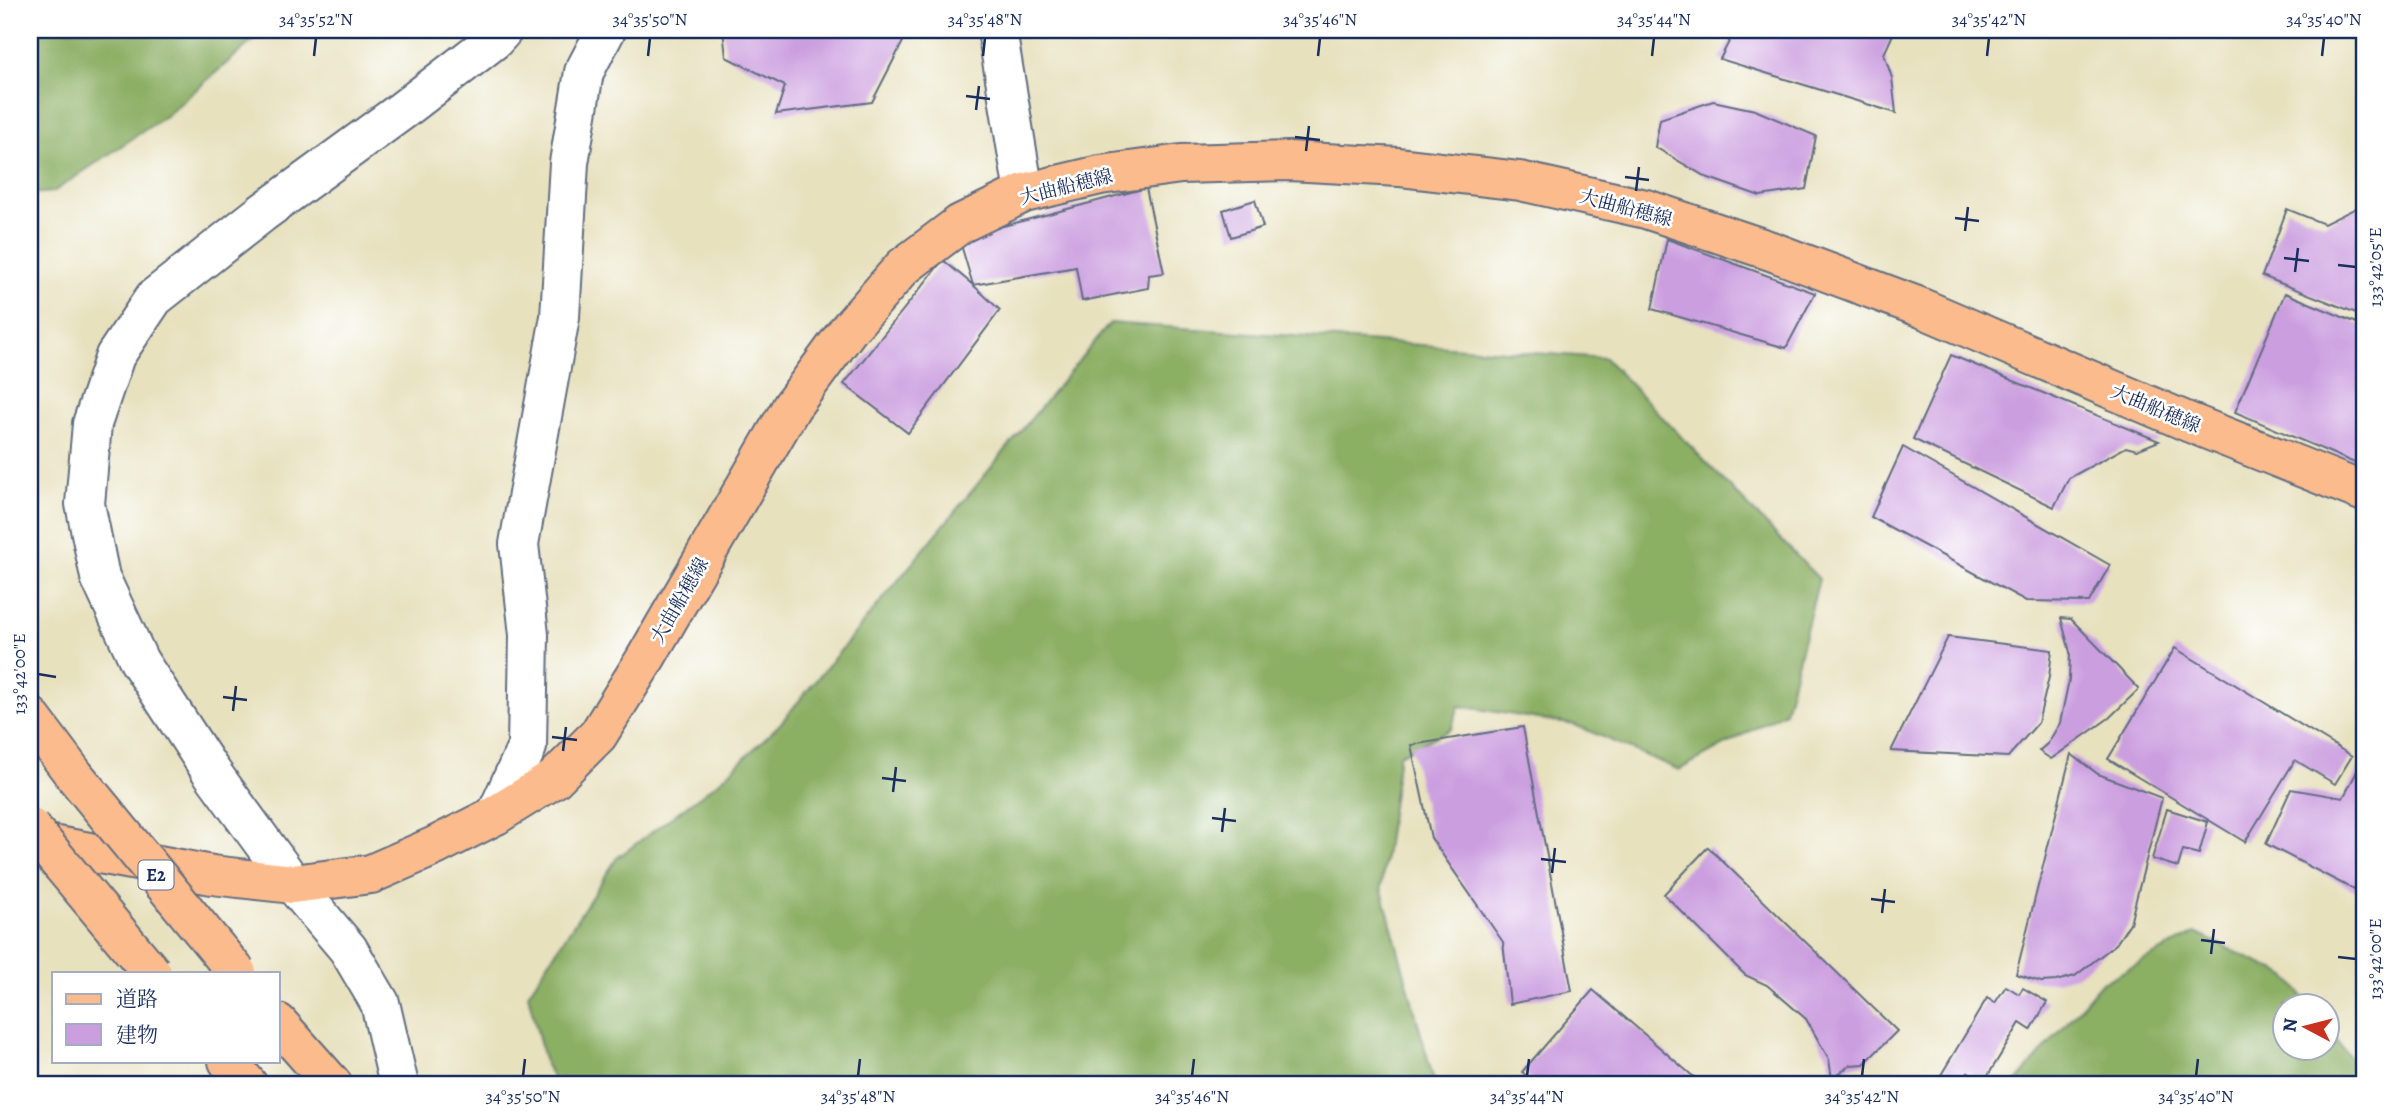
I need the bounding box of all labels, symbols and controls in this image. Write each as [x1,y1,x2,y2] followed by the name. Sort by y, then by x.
[279,7,353,31] text: 34°35'52"N
[612,7,688,31] text: 34°35'50"N
[948,7,1022,31] text: 34°35'48"N
[1283,7,1357,31] text: 34°35'46"N
[1617,7,1691,31] text: 34°35'44"N
[1952,7,2026,31] text: 34°35'42"N
[2286,7,2362,31] text: 34°35'40"N
[1017,163,1115,211] street label: 大曲船穂線
[1576,183,1675,233] street label: 大曲船穂線
[2363,227,2387,307] text: 133°42'05"E
[2107,378,2204,439] street label: 大曲船穂線
[645,553,715,648] street label: 大曲船穂線
[7,633,31,715] text: 133°42'00"E
[138,860,174,890] road number: E2
[2363,918,2387,1000] text: 133°42'00"E
[52,972,280,1062] legend
[116,985,158,1013] text: 道路
[2272,992,2342,1062] north arrow
[2276,1016,2304,1034] text: N
[116,1021,158,1049] text: 建物
[485,1084,561,1108] text: 34°35'50"N
[821,1084,895,1108] text: 34°35'48"N
[1155,1084,1229,1108] text: 34°35'46"N
[1490,1084,1564,1108] text: 34°35'44"N
[1825,1084,1899,1108] text: 34°35'42"N
[2158,1084,2234,1108] text: 34°35'40"N

